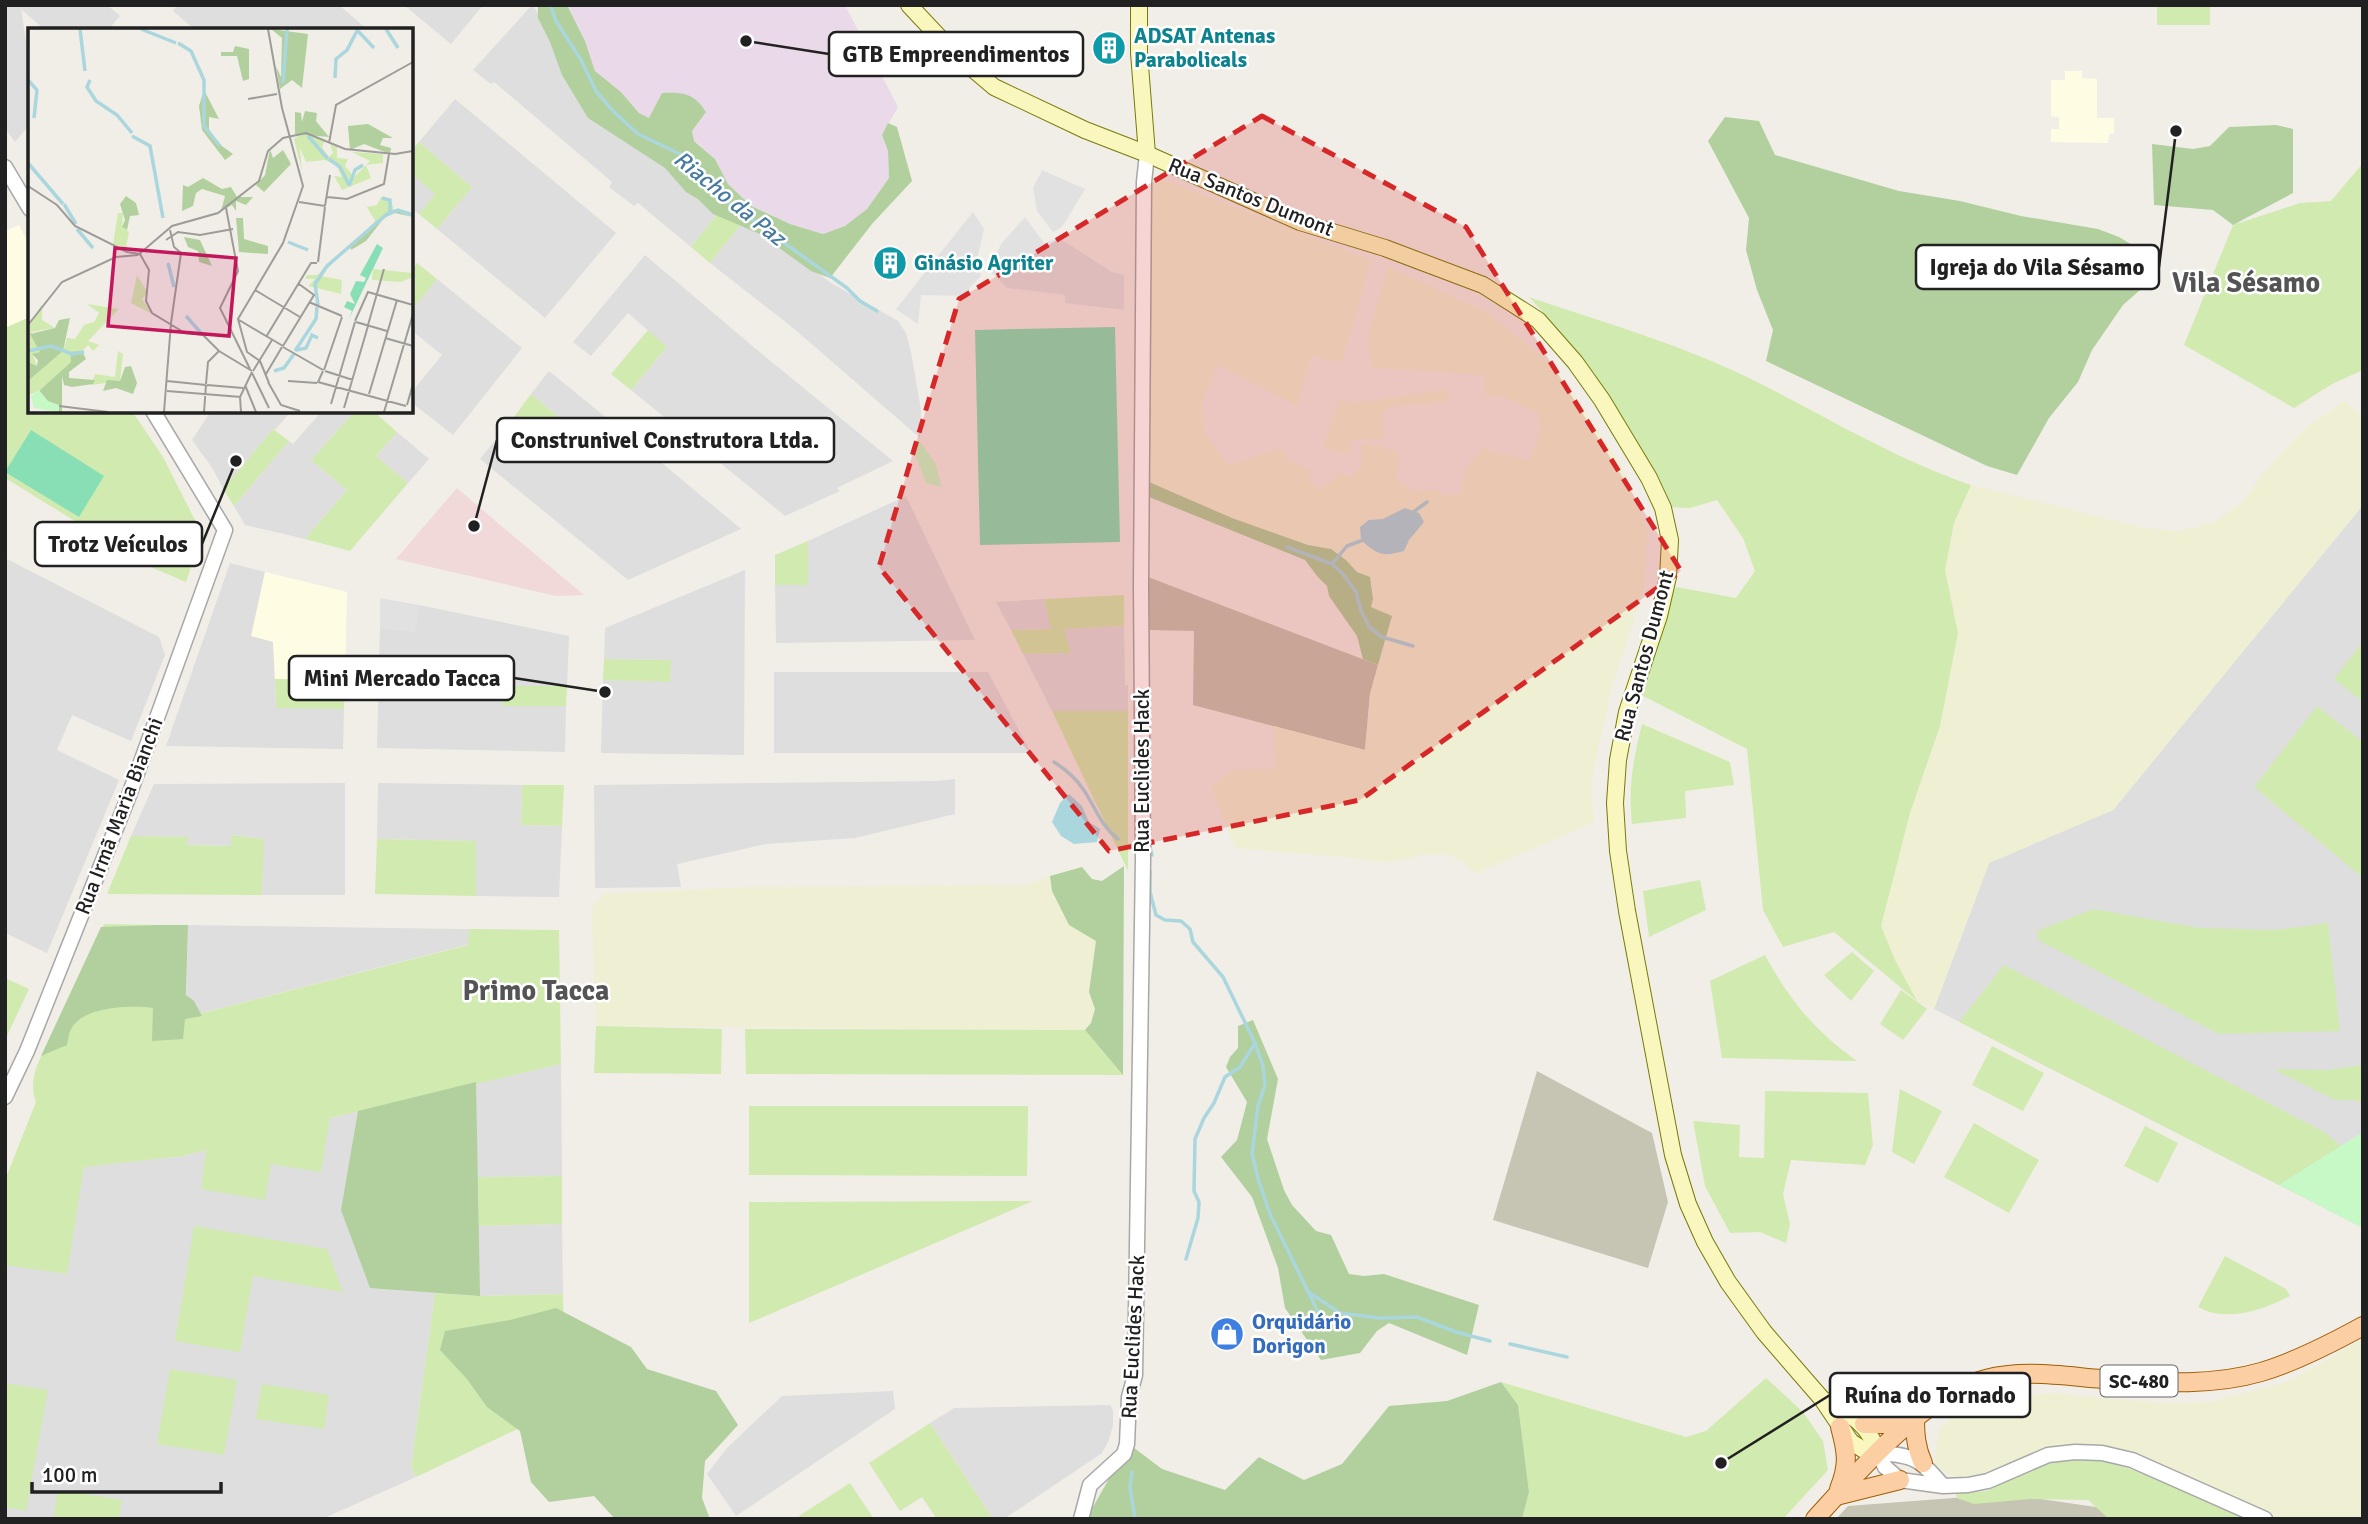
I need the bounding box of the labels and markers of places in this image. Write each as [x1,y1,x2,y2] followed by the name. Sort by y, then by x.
[1134,23,1275,73] place label: ADSAT Antenas Parabolicals
[1090,29,1128,67] building icon: ADSAT Antenas Parabolicals
[829,32,1083,76] callout: GTB Empreendimentos
[871,244,909,282] building icon: Ginásio Agriter
[1916,245,2159,289] callout: Igreja do Vila Sésamo
[914,250,1054,276] place label: Ginásio Agriter
[497,418,834,462] callout: Construnivel Construtora Ltda.
[35,522,202,566] callout: Trotz Veículos
[289,656,514,700] callout: Mini Mercado Tacca
[1252,1309,1351,1359] place label: Orquidário Dorigon
[1208,1315,1246,1353] shop icon: Orquidário Dorigon
[1830,1373,2030,1417] callout: Ruína do Tornado

